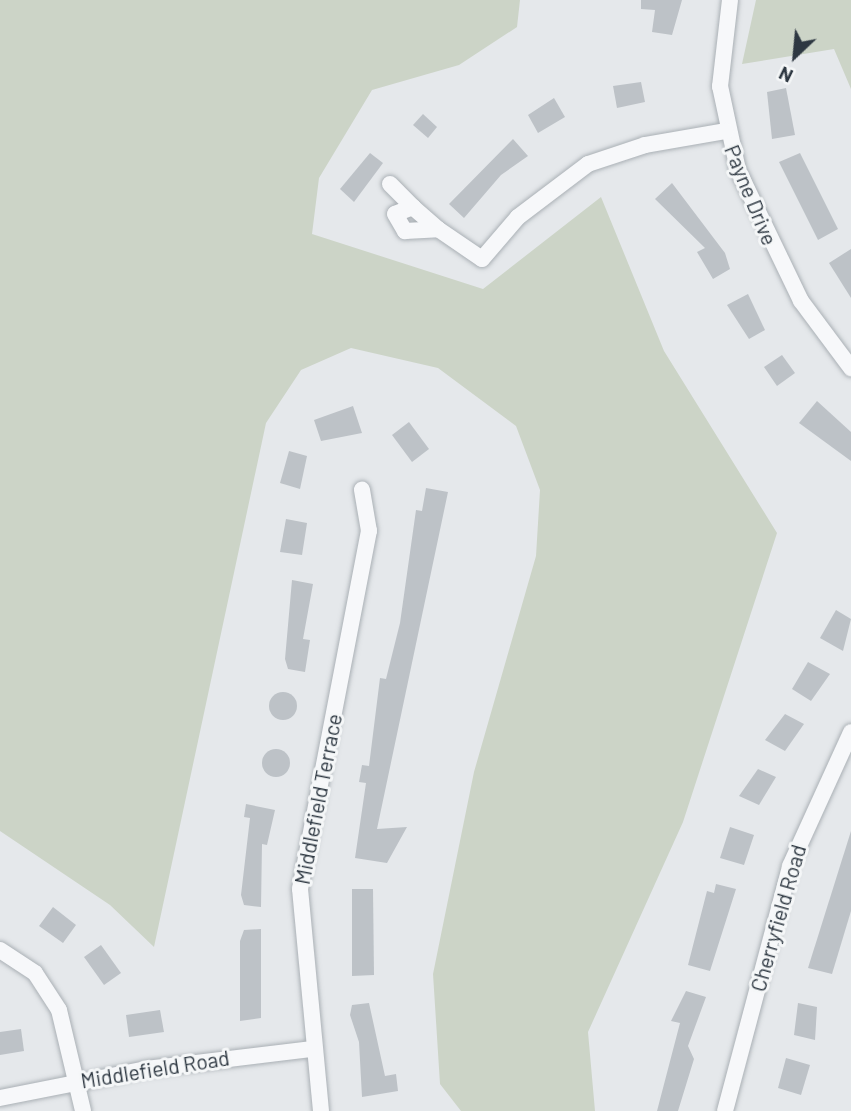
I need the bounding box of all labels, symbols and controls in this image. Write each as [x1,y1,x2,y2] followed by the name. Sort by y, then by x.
[760,21,830,91] north arrow
[775,62,796,88] text: N
[719,141,783,249] street label: Payne Drive
[289,711,347,887] street label: Middlefield Terrace
[745,842,811,994] street label: Cherryfield Road
[79,1045,231,1093] street label: Middlefield Road

